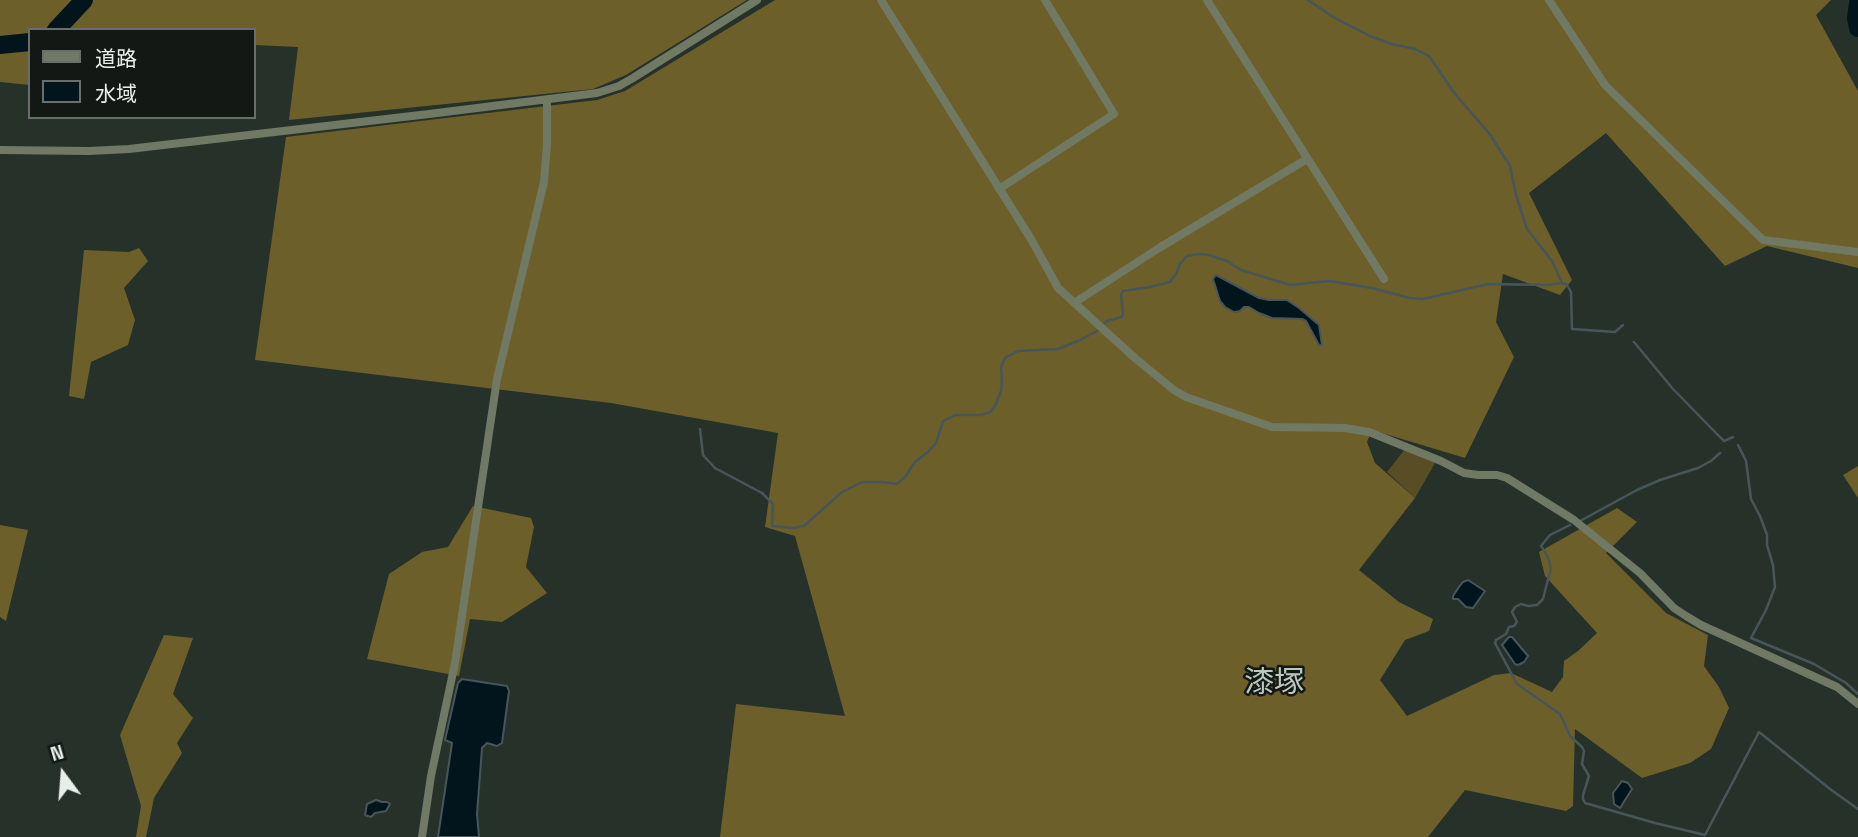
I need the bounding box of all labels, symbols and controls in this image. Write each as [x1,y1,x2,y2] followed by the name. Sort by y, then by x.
[28,28,256,119] legend
[95,45,137,72] text: 道路
[95,80,137,107] text: 水域
[1244,666,1304,702] district label: 漆塚
[28,739,98,809] north arrow
[48,740,67,767] text: N

